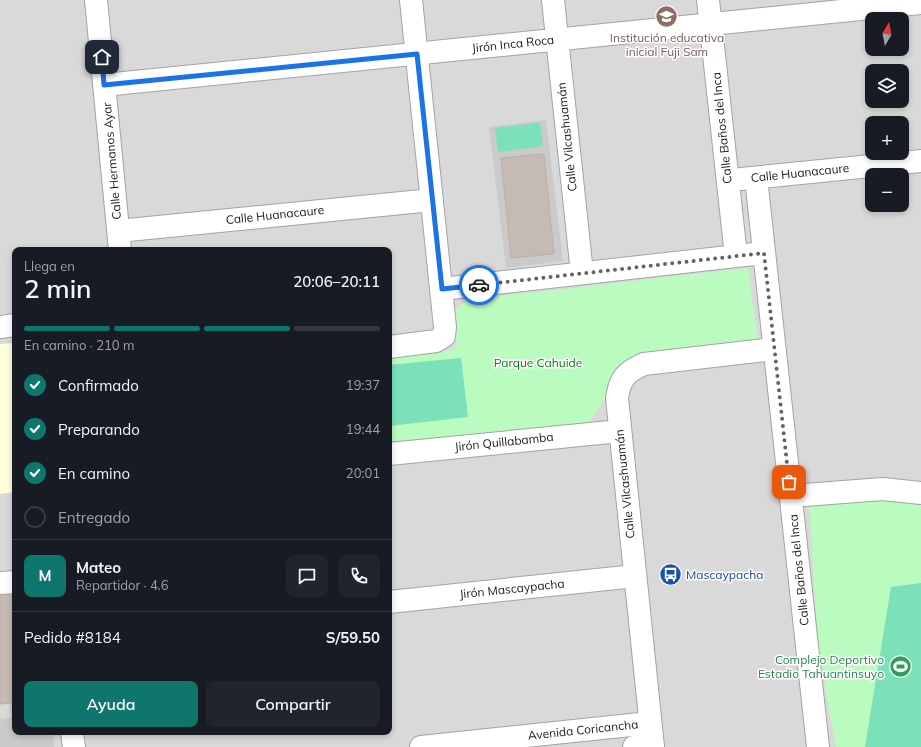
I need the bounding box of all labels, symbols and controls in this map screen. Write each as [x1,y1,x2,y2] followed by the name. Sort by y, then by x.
[654,4,680,30] school or university icon: Institución educativa inicial Fuji Sam
[865,12,909,56] north arrow
[865,12,909,212] map controls
[610,30,724,59] place label: Institución educativa inicial Fuji Sam
[471,32,555,55] street label: Jirón Inca Roca
[85,40,119,74] pin
[91,46,113,68] icon: home
[865,64,909,108] button: layers
[708,72,735,184] street label: Calle Baños del Inca
[553,82,580,192] street label: Calle Vilcashuamán
[99,101,124,220] street label: Calle Hermanos Ayar
[865,116,909,160] button: +
[750,160,850,185] street label: Calle Huanacaure
[865,168,909,212] button: −
[225,202,325,227] street label: Calle Huanacaure
[24,258,75,274] text: Llega en
[459,265,499,305] courier
[24,272,92,305] text: 2 min
[293,272,380,291] text: 20:06–20:11
[468,274,490,296] icon: car
[24,337,134,353] text: En camino · 210 m
[494,355,582,370] park label: Parque Cahuide
[24,374,46,396] icon: check
[58,376,139,395] text: Confirmado
[346,377,380,393] text: 19:37
[24,418,46,440] icon: check
[58,420,140,439] text: Preparando
[346,421,380,437] text: 19:44
[454,429,554,454] street label: Jirón Quillabamba
[611,429,638,539] street label: Calle Vilcashuamán
[24,462,46,484] icon: check
[58,464,130,483] text: En camino
[346,465,380,481] text: 20:01
[772,465,806,499] pin
[778,471,800,493] icon: bag
[58,508,130,527] text: Entregado
[785,514,812,626] street label: Calle Baños del Inca
[286,555,328,597] button: chat
[338,555,380,597] button: phone
[76,558,121,577] text: Mateo
[658,562,684,588] bus stop icon: Mascaypacha
[38,566,52,585] text: M
[686,567,763,582] place label: Mascaypacha
[459,576,565,601] street label: Jirón Mascaypacha
[76,577,169,593] text: Repartidor · 4.6
[24,628,121,647] text: Pedido #8184
[326,628,380,647] text: S/59.50
[758,652,884,681] place label: Complejo Deportivo Estadio Tahuantinsuyo
[887,654,913,680] sports icon: Complejo Deportivo Estadio Tahuantinsuyo
[24,681,198,727] button: Ayuda
[206,681,380,727] button: Compartir
[527,716,639,743] street label: Avenida Coricancha

